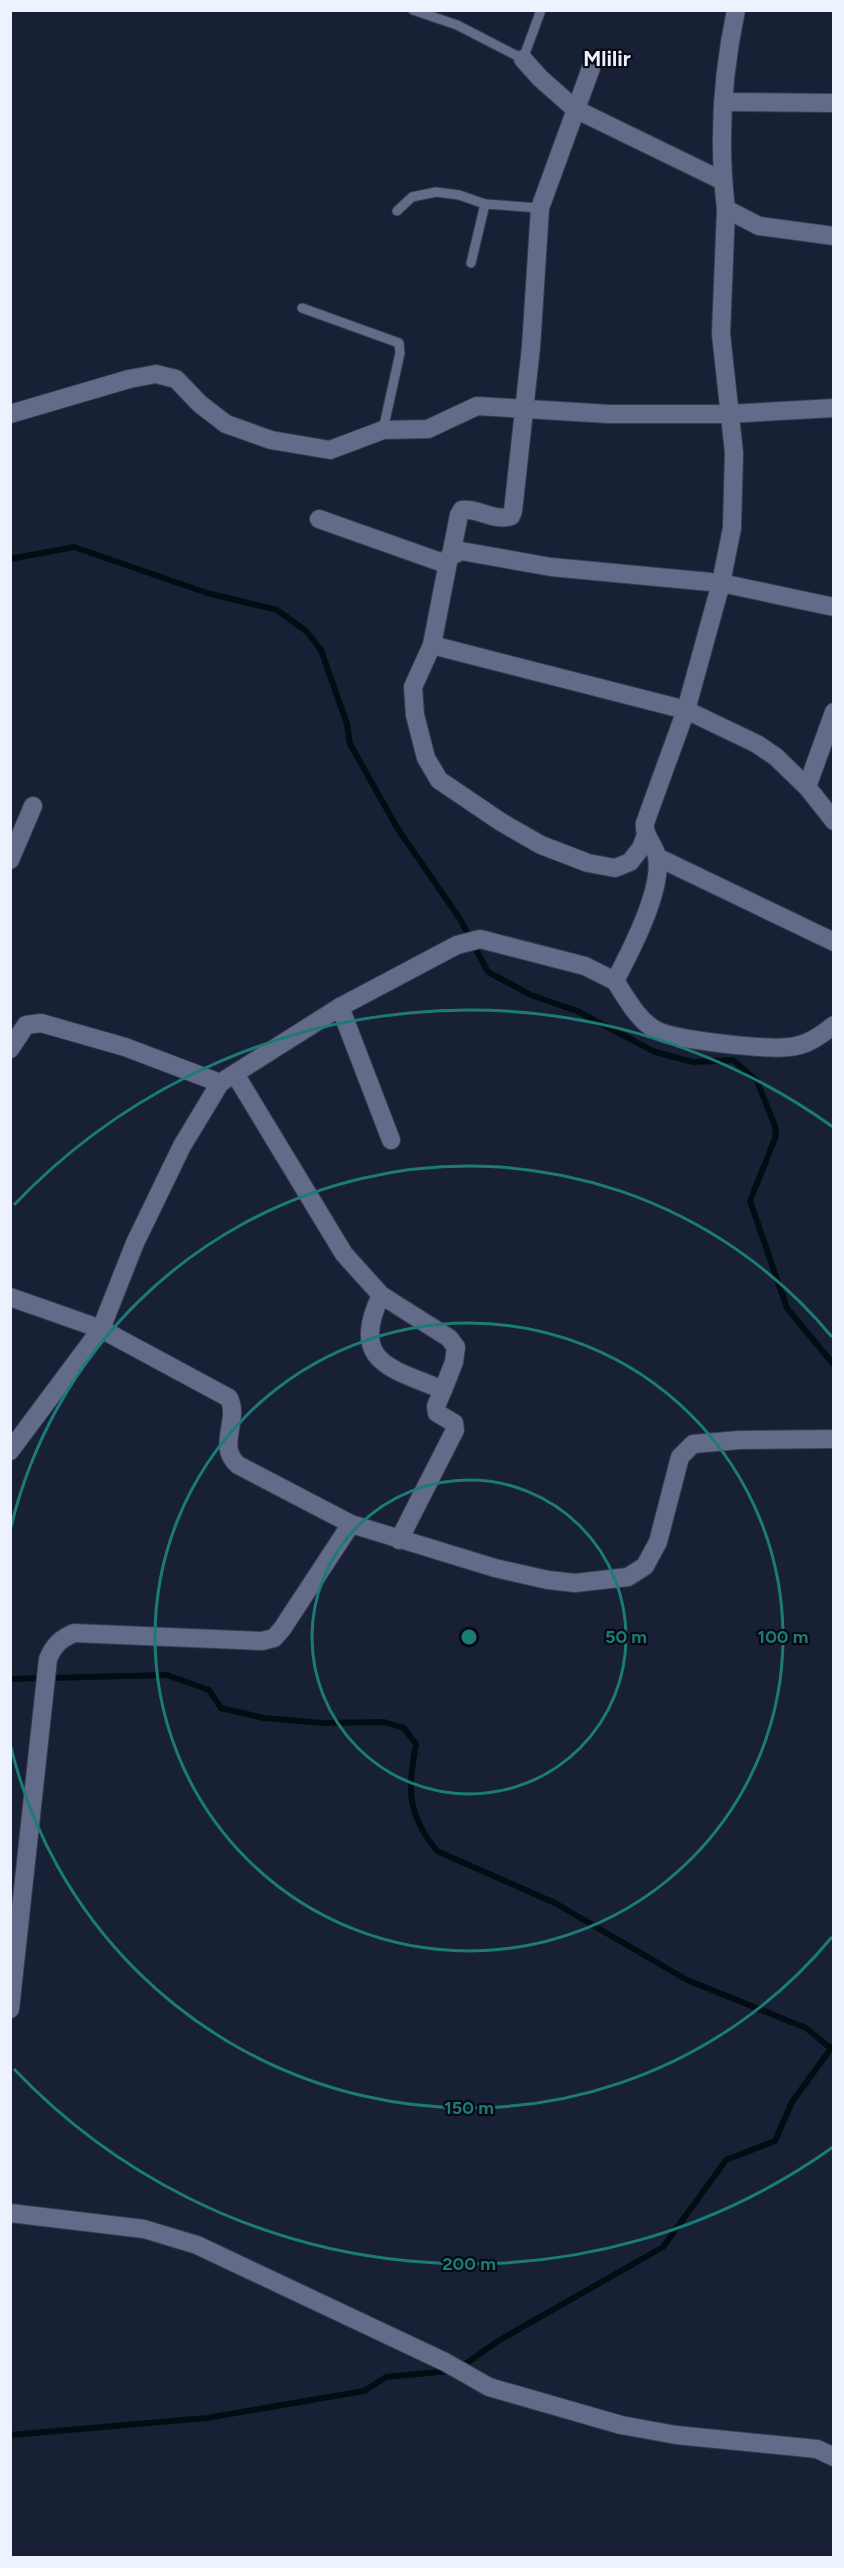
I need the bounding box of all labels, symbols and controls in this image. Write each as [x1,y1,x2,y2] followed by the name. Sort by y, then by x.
[583,46,631,71] district label: Mlilir
[605,1626,647,1648] text: 50 m
[758,1626,808,1648] text: 100 m
[459,1627,479,1647] centre of rings
[444,2097,494,2119] text: 150 m
[442,2253,496,2275] text: 200 m

